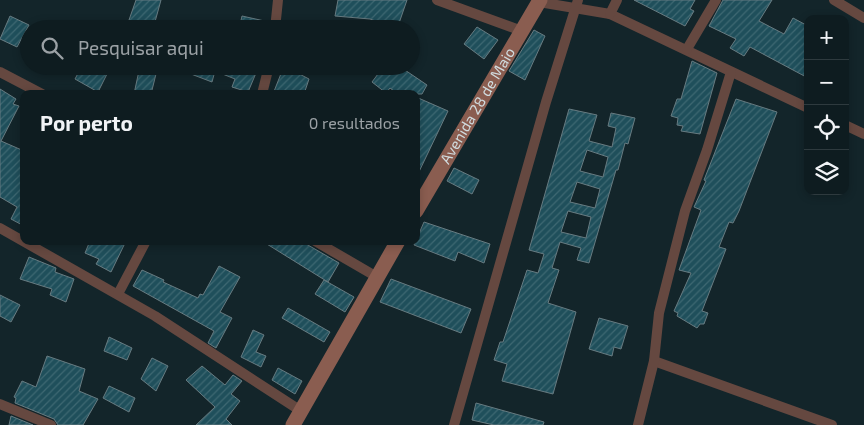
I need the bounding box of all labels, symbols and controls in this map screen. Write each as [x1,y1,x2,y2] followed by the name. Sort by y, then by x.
[804,15,849,195] map controls
[804,15,849,60] button: +
[20,20,420,75] search box
[38,34,66,62] icon: search
[78,36,204,59] text: Pesquisar aqui
[436,44,518,167] street label: Avenida 28 de Maio
[804,60,849,105] button: −
[804,105,849,150] button: locate
[40,110,133,135] text: Por perto
[309,113,400,132] text: 0 resultados
[804,150,849,195] button: layers

